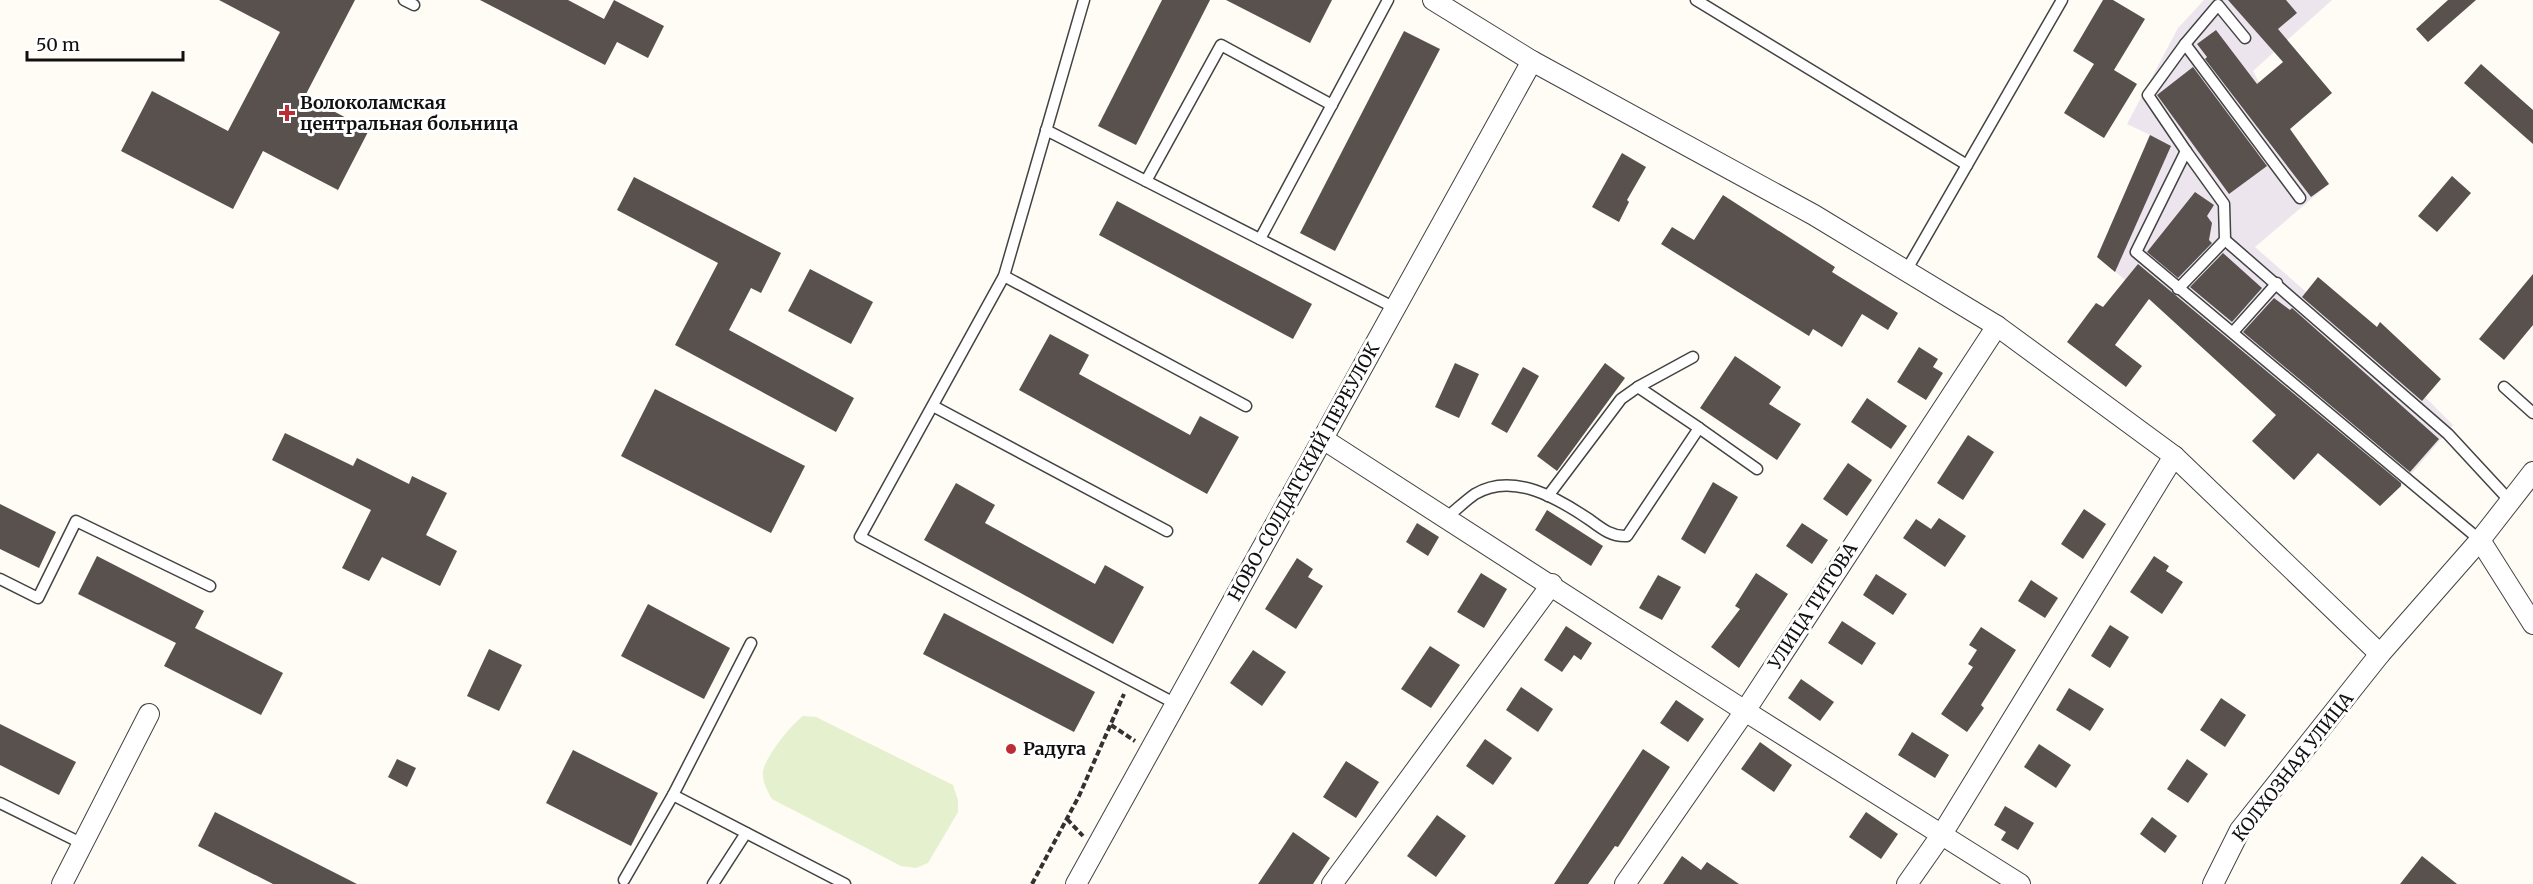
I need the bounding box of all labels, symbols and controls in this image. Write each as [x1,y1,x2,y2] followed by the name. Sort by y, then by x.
[27,24,183,62] scale bar
[36,33,80,56] text: 50 m
[300,91,518,135] place label: Волоколамская центральная больница
[278,104,296,122] marker: Волоколамская центральная больница
[1223,339,1384,605] street label: НОВО-СОЛДАТСКИЙ ПЕРЕУЛОК
[1763,538,1862,674] street label: УЛИЦА ТИТОВА
[2227,687,2358,846] street label: КОЛХОЗНАЯ УЛИЦА
[1023,737,1086,760] place label: Радуга
[1004,742,1018,756] marker: Радуга

